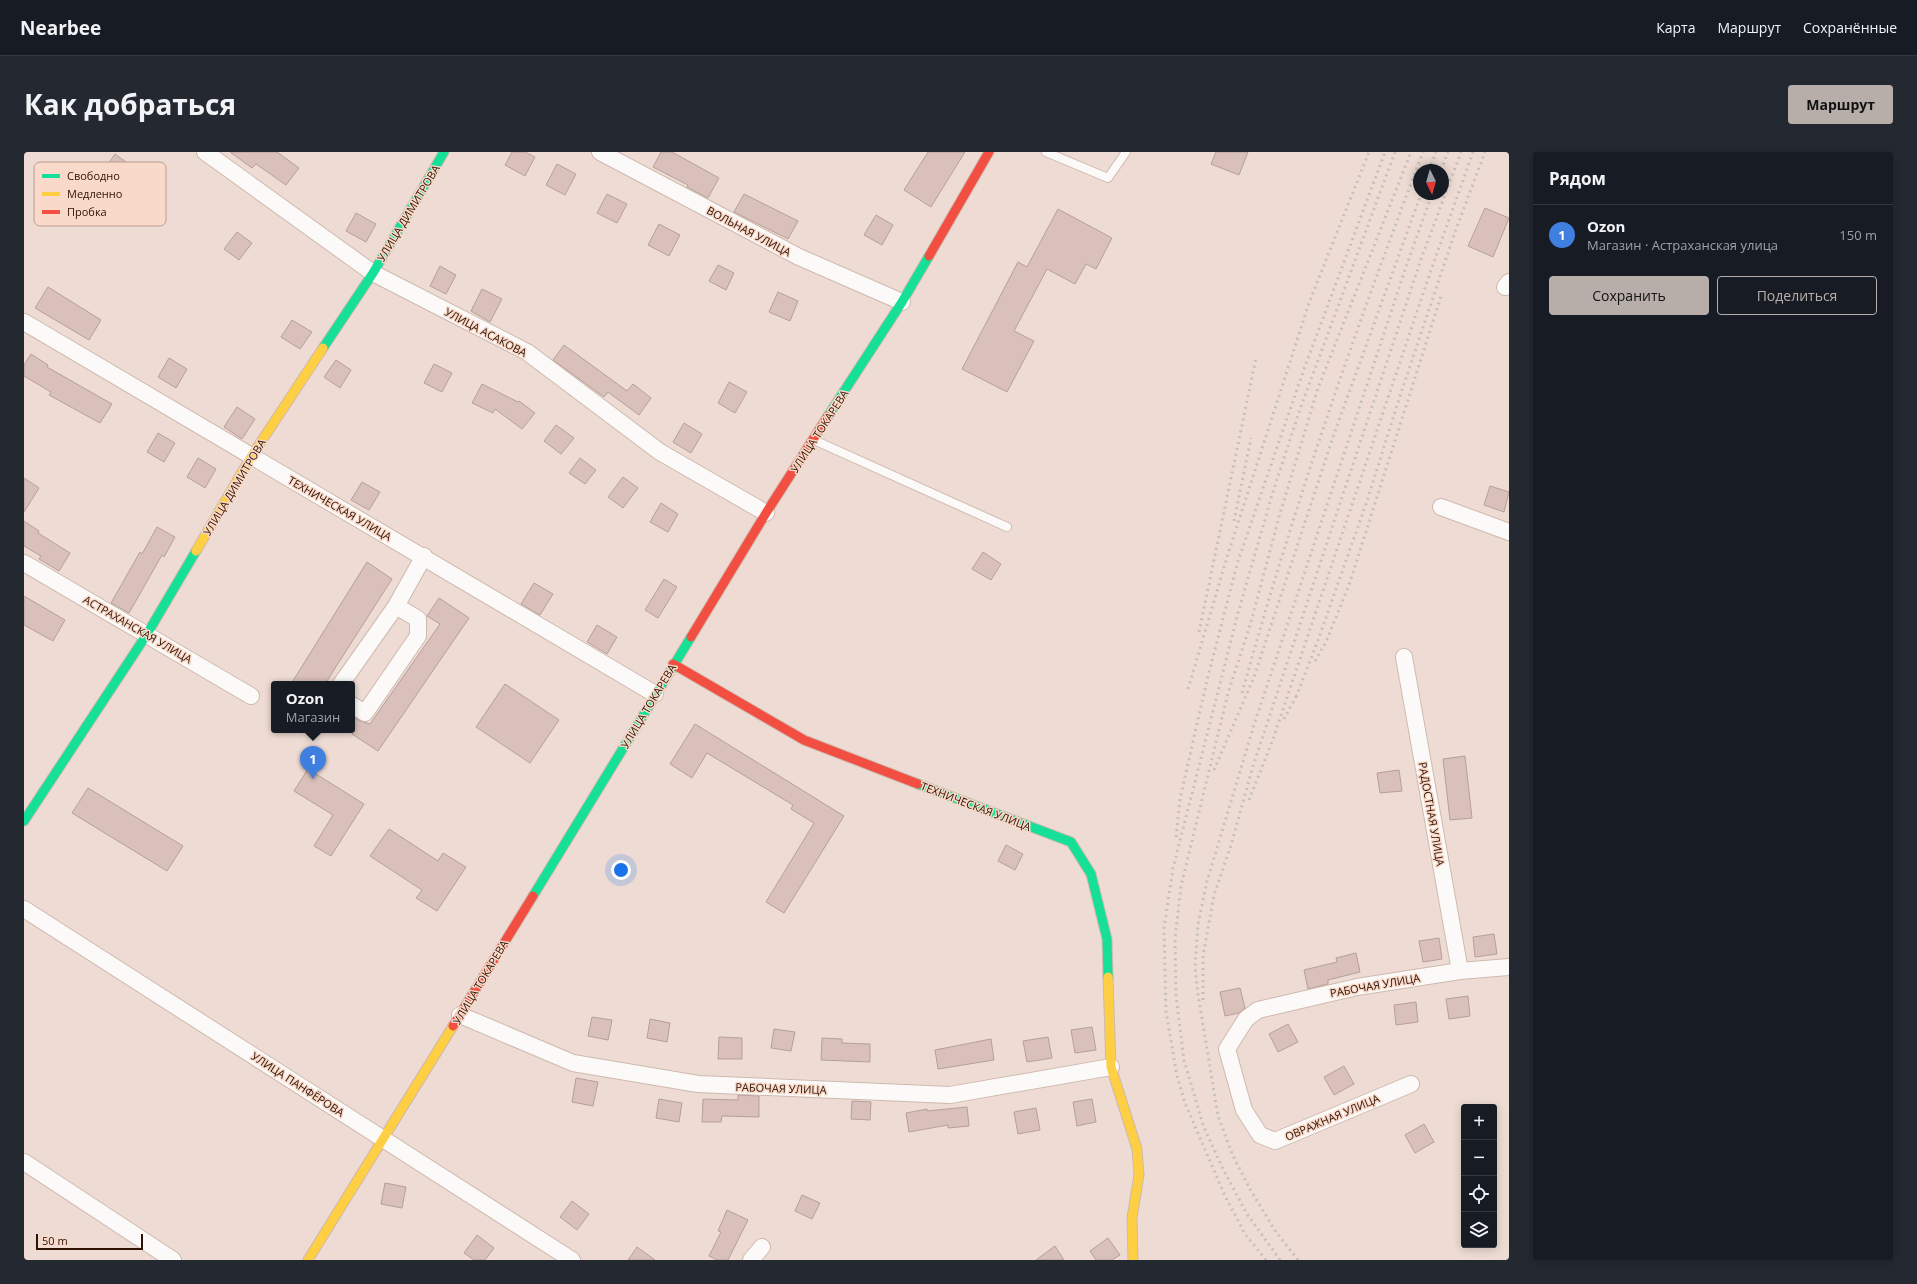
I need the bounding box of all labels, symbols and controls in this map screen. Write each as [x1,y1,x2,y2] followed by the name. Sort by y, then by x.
[20,15,101,41] text: Nearbee
[1656,18,1695,37] text: Карта
[1717,18,1781,37] text: Маршрут
[1803,18,1897,37] text: Сохранённые
[24,85,236,123] text: Как добраться
[1788,85,1893,124] button: Маршрут
[34,162,166,226] legend
[373,162,443,264] street label: УЛИЦА ДИМИТРОВА
[1413,164,1449,200] north arrow
[1549,167,1606,190] text: Рядом
[67,168,120,183] text: Свободно
[67,186,123,201] text: Медленно
[704,202,794,260] street label: ВОЛЬНАЯ УЛИЦА
[67,204,107,219] text: Пробка
[1587,216,1625,236] text: Ozon
[1558,226,1566,244] text: 1
[1839,226,1877,244] text: 150 m
[1587,236,1778,254] text: Магазин · Астраханская улица
[1549,276,1709,315] button: Сохранить
[1717,276,1877,315] button: Поделиться
[442,304,530,360] street label: УЛИЦА АСАКОВА
[787,387,851,475] street label: УЛИЦА ТОКАРЕВА
[199,436,269,538] street label: УЛИЦА ДИМИТРОВА
[286,472,394,544] street label: ТЕХНИЧЕСКАЯ УЛИЦА
[81,592,195,666] street label: АСТРАХАНСКАЯ УЛИЦА
[617,661,679,751] street label: УЛИЦА ТОКАРЕВА
[271,681,355,733] popup
[286,688,324,708] text: Ozon
[286,708,340,726] text: Магазин
[300,746,326,779] pin: 1
[1415,761,1449,867] street label: РАДОСТНАЯ УЛИЦА
[919,778,1033,834] street label: ТЕХНИЧЕСКАЯ УЛИЦА
[611,860,631,880] your location
[449,937,511,1027] street label: УЛИЦА ТОКАРЕВА
[1329,970,1421,1000] street label: РАБОЧАЯ УЛИЦА
[249,1048,347,1120] street label: УЛИЦА ПАНФЁРОВА
[735,1079,827,1097] street label: РАБОЧАЯ УЛИЦА
[1282,1090,1382,1144] street label: ОВРАЖНАЯ УЛИЦА
[1461,1104,1497,1248] map controls
[1461,1104,1497,1140] button: +
[1461,1140,1497,1176] button: −
[1461,1176,1497,1212] button: locate
[1461,1212,1497,1248] button: layers
[36,1232,143,1251] scale bar
[42,1233,68,1248] text: 50 m

